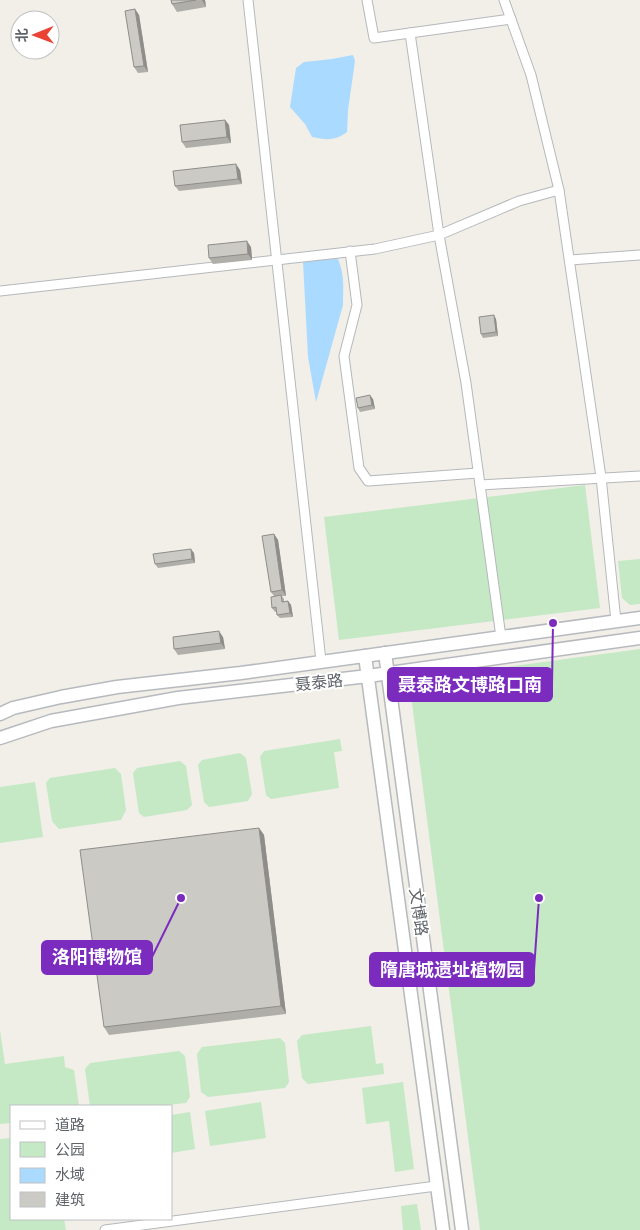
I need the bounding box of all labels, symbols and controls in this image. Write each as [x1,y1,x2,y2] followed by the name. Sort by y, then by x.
[10,10,60,60] north arrow
[14,28,30,42] text: 北
[388,668,552,701] callout: 聂泰路文博路口南
[294,671,344,693] street label: 聂泰路
[398,674,542,694] text: 聂泰路文博路口南
[407,887,431,937] street label: 文博路
[42,941,152,974] callout: 洛阳博物馆
[52,946,142,966] text: 洛阳博物馆
[370,953,534,986] callout: 隋唐城遗址植物园
[380,959,524,979] text: 隋唐城遗址植物园
[10,1105,172,1220] legend
[55,1116,85,1133] text: 道路
[55,1141,85,1158] text: 公园
[55,1166,85,1183] text: 水域
[55,1191,85,1208] text: 建筑

